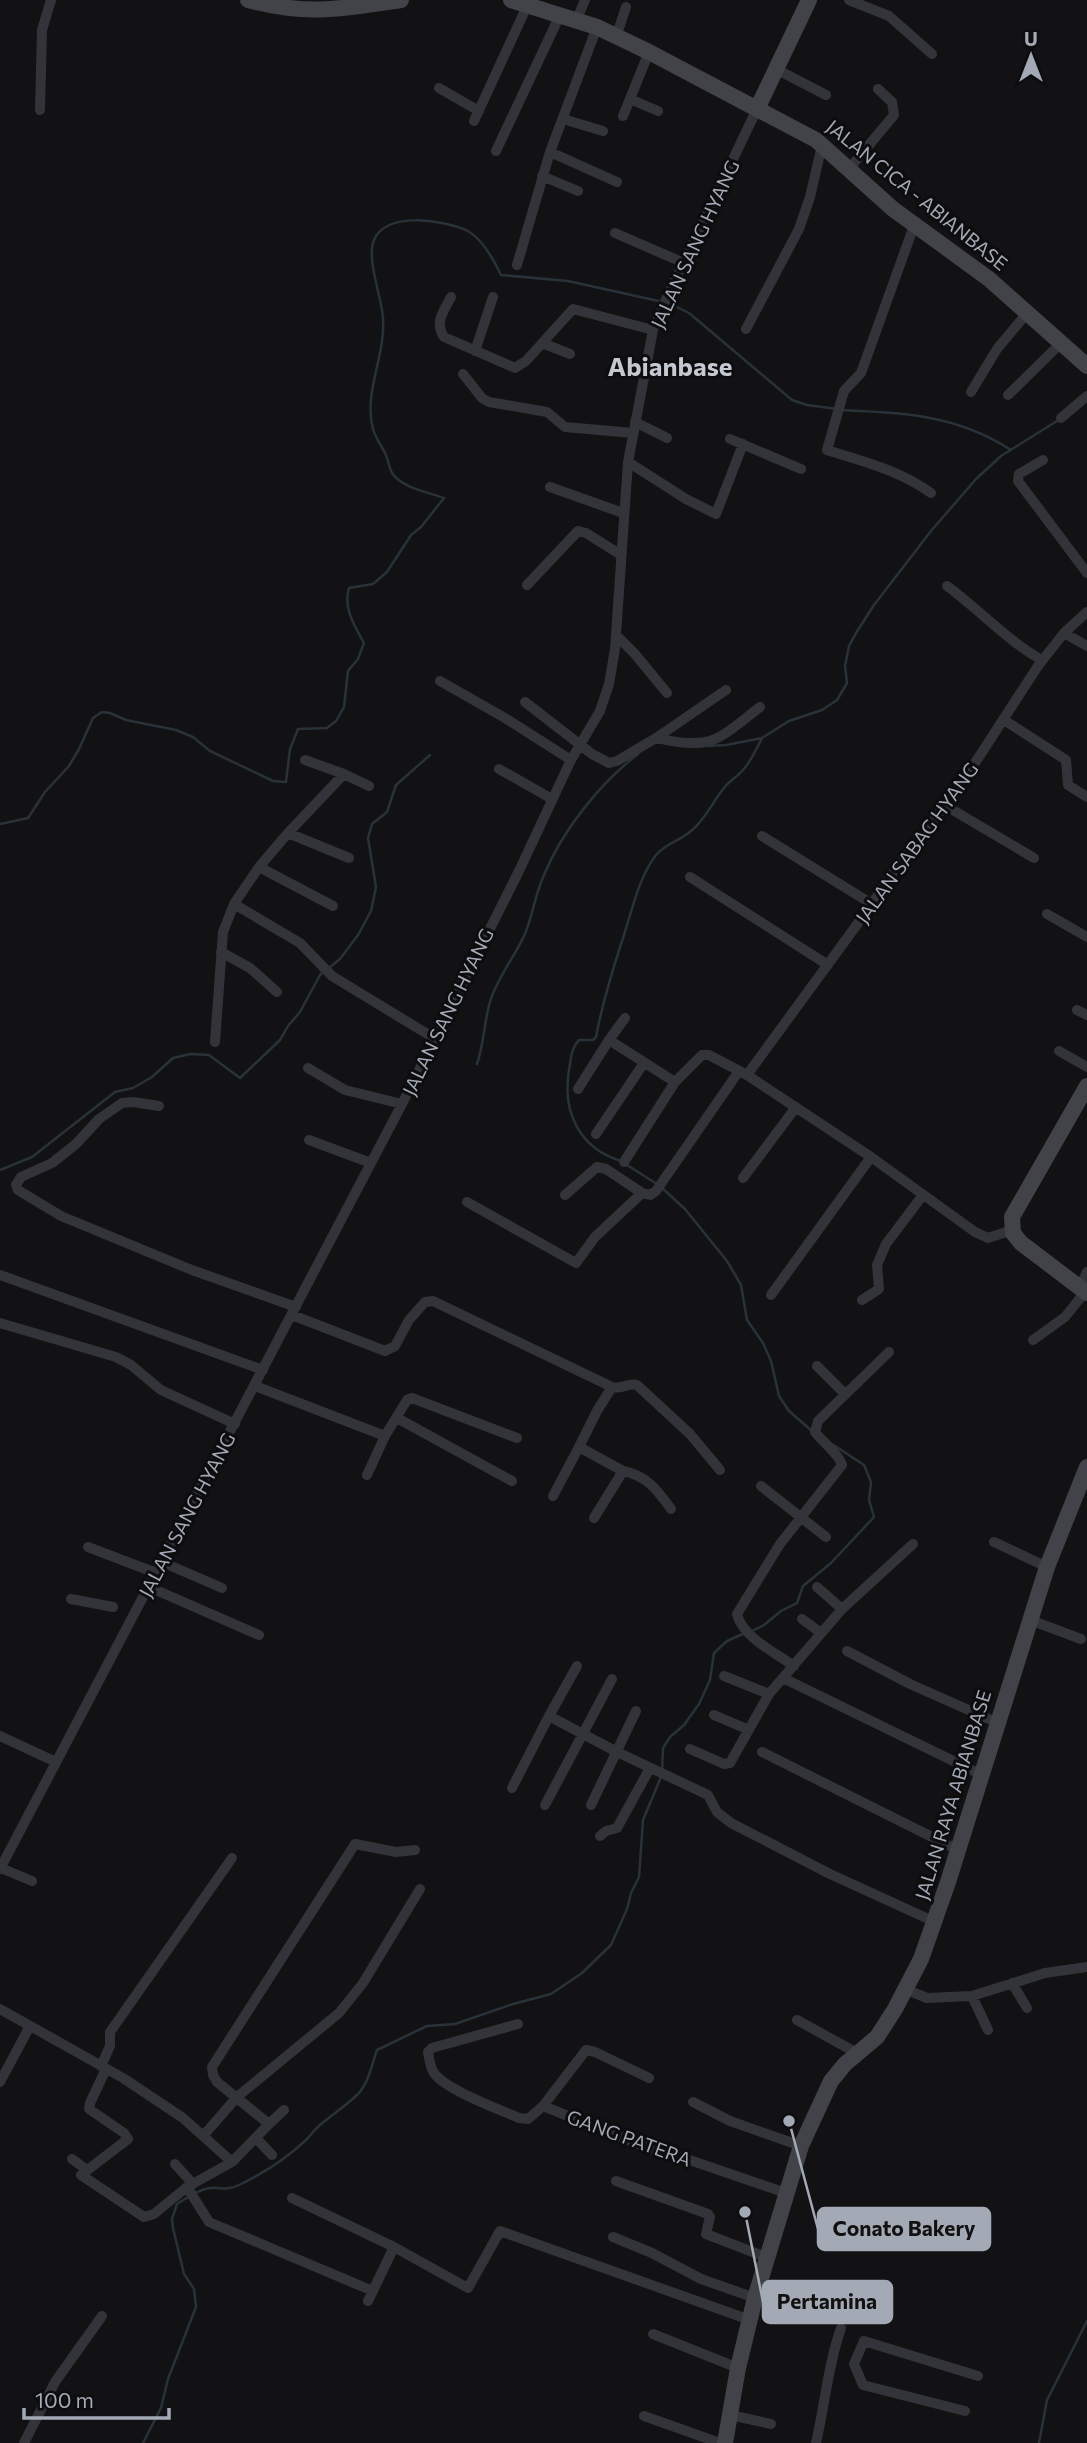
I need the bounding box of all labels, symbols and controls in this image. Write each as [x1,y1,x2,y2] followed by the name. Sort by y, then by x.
[996,21,1066,91] north arrow
[1024,27,1038,50] text: U
[822,114,1012,275] street label: JALAN CICA - ABIANBASE
[645,156,744,332] street label: JALAN SANG HYANG
[608,350,732,381] district label: Abianbase
[850,758,983,928] street label: JALAN SABAG HYANG
[397,924,498,1099] street label: JALAN SANG HYANG
[133,1429,240,1601] street label: JALAN SANG HYANG
[910,1687,995,1902] street label: JALAN RAYA ABIANBASE
[564,2104,694,2171] street label: GANG PATERA
[818,2208,990,2250] callout: Conato Bakery
[832,2215,976,2240] text: Conato Bakery
[763,2281,892,2323] callout: Pertamina
[777,2288,877,2313] text: Pertamina
[24,2376,170,2420] scale bar
[35,2387,94,2412] text: 100 m

